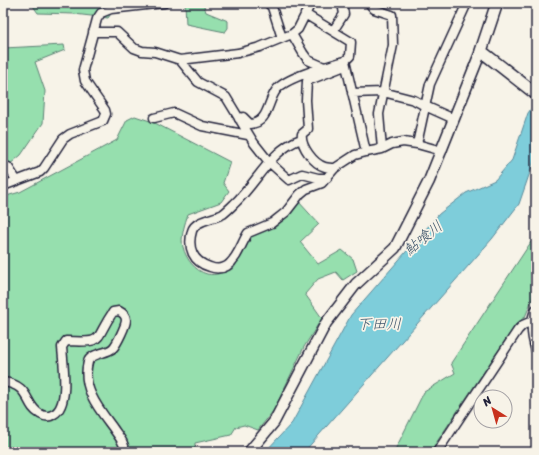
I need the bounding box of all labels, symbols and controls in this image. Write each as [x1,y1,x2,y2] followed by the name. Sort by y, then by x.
[397,214,449,262] water label: 鮎喰川
[356,311,402,337] water label: 下田川
[473,389,513,429] north arrow
[478,391,496,412] text: N

